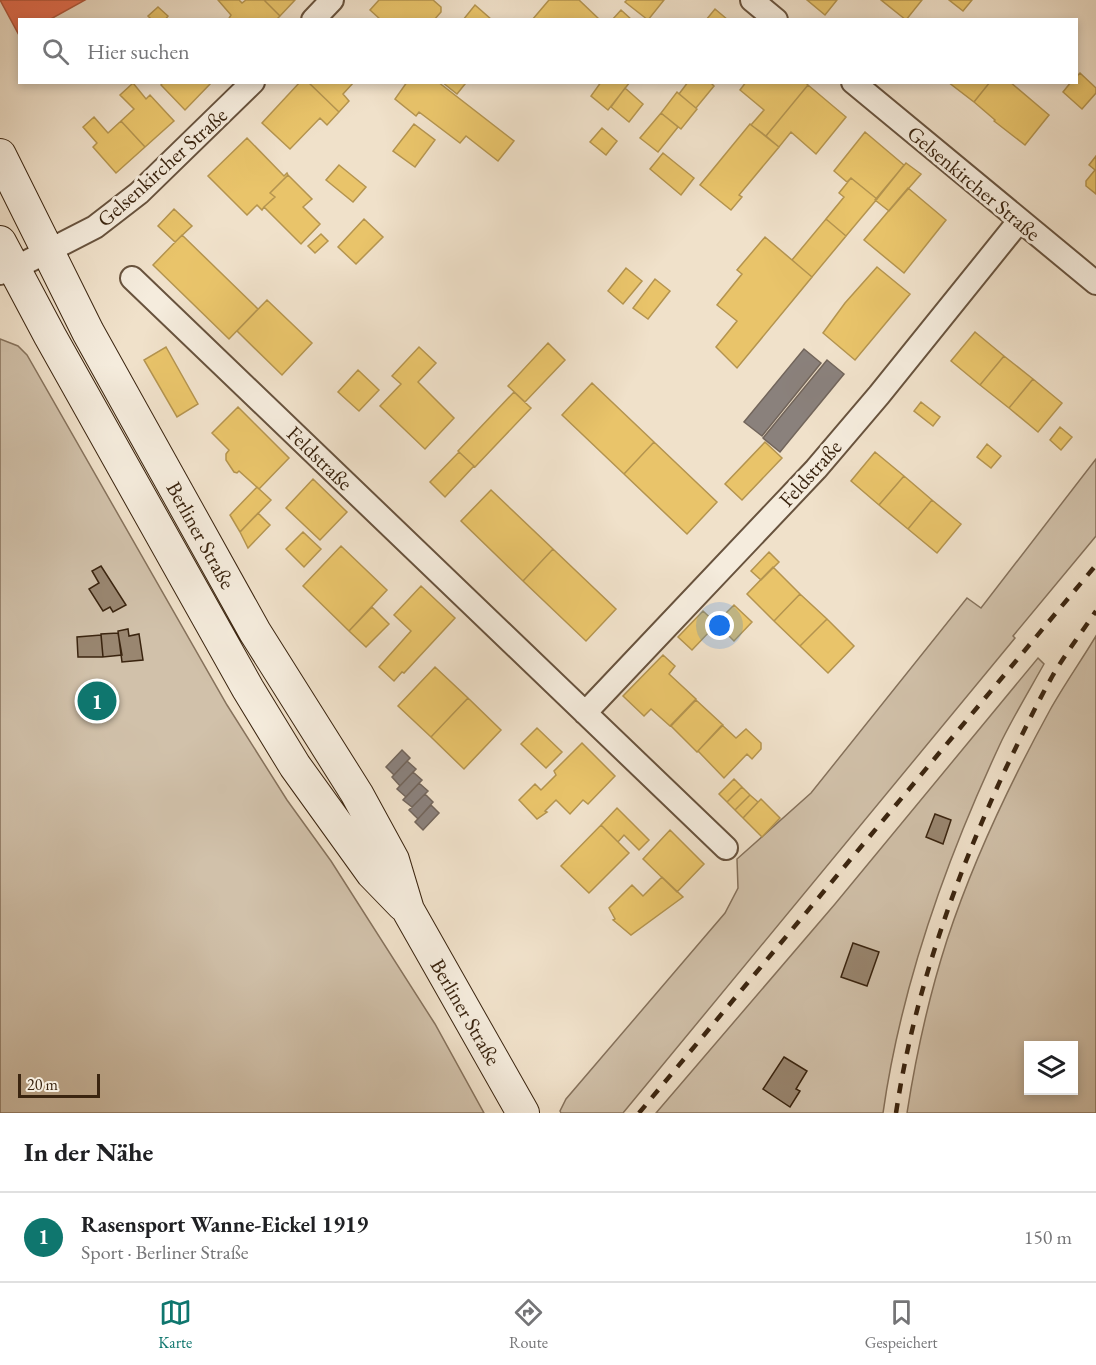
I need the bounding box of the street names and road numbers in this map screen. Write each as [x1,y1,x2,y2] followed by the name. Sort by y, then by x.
[91,101,233,233] street label: Gelsenkircher Straße
[902,119,1046,247] street label: Gelsenkircher Straße
[281,420,359,496] street label: Feldstraße
[773,434,847,512] street label: Feldstraße
[160,477,242,593] street label: Berliner Straße
[425,954,507,1070] street label: Berliner Straße

